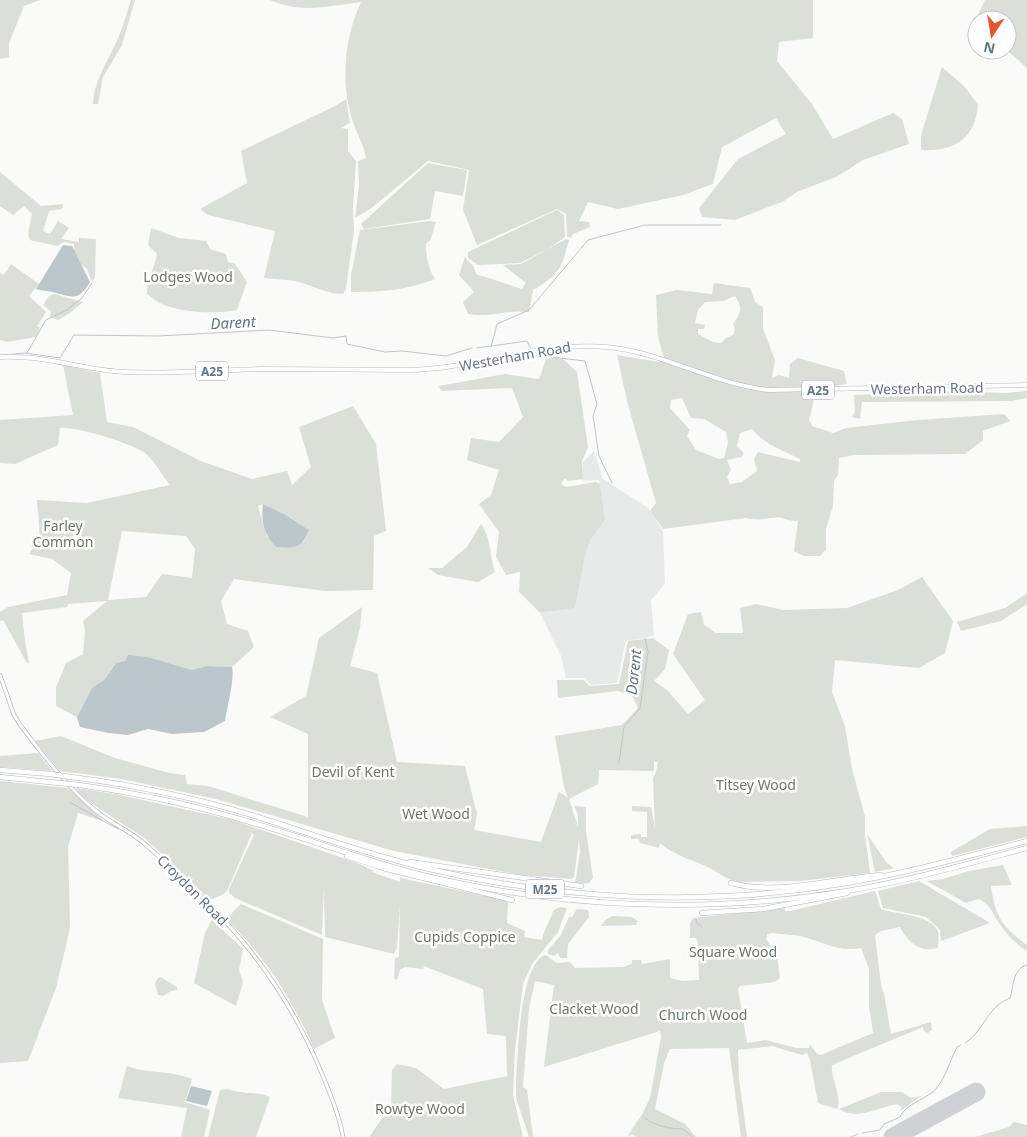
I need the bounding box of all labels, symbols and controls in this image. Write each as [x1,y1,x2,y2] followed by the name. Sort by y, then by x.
[967,10,1017,60] north arrow
[982,38,997,59] text: N
[143,267,233,286] park label: Lodges Wood
[210,311,257,333] water label: Darent
[458,337,572,375] street label: Westerham Road
[196,362,228,381] road number: A25
[870,378,984,398] street label: Westerham Road
[802,380,834,400] road number: A25
[33,516,93,551] park label: Farley Common
[621,647,645,696] water label: Darent
[311,762,395,781] park label: Devil of Kent
[716,775,796,794] park label: Titsey Wood
[402,804,470,823] park label: Wet Wood
[154,851,232,929] street label: Croydon Road
[526,880,564,899] road number: M25
[414,927,516,946] park label: Cupids Coppice
[689,942,777,961] park label: Square Wood
[549,999,639,1018] park label: Clacket Wood
[659,1005,747,1024] park label: Church Wood
[375,1099,465,1118] park label: Rowtye Wood

